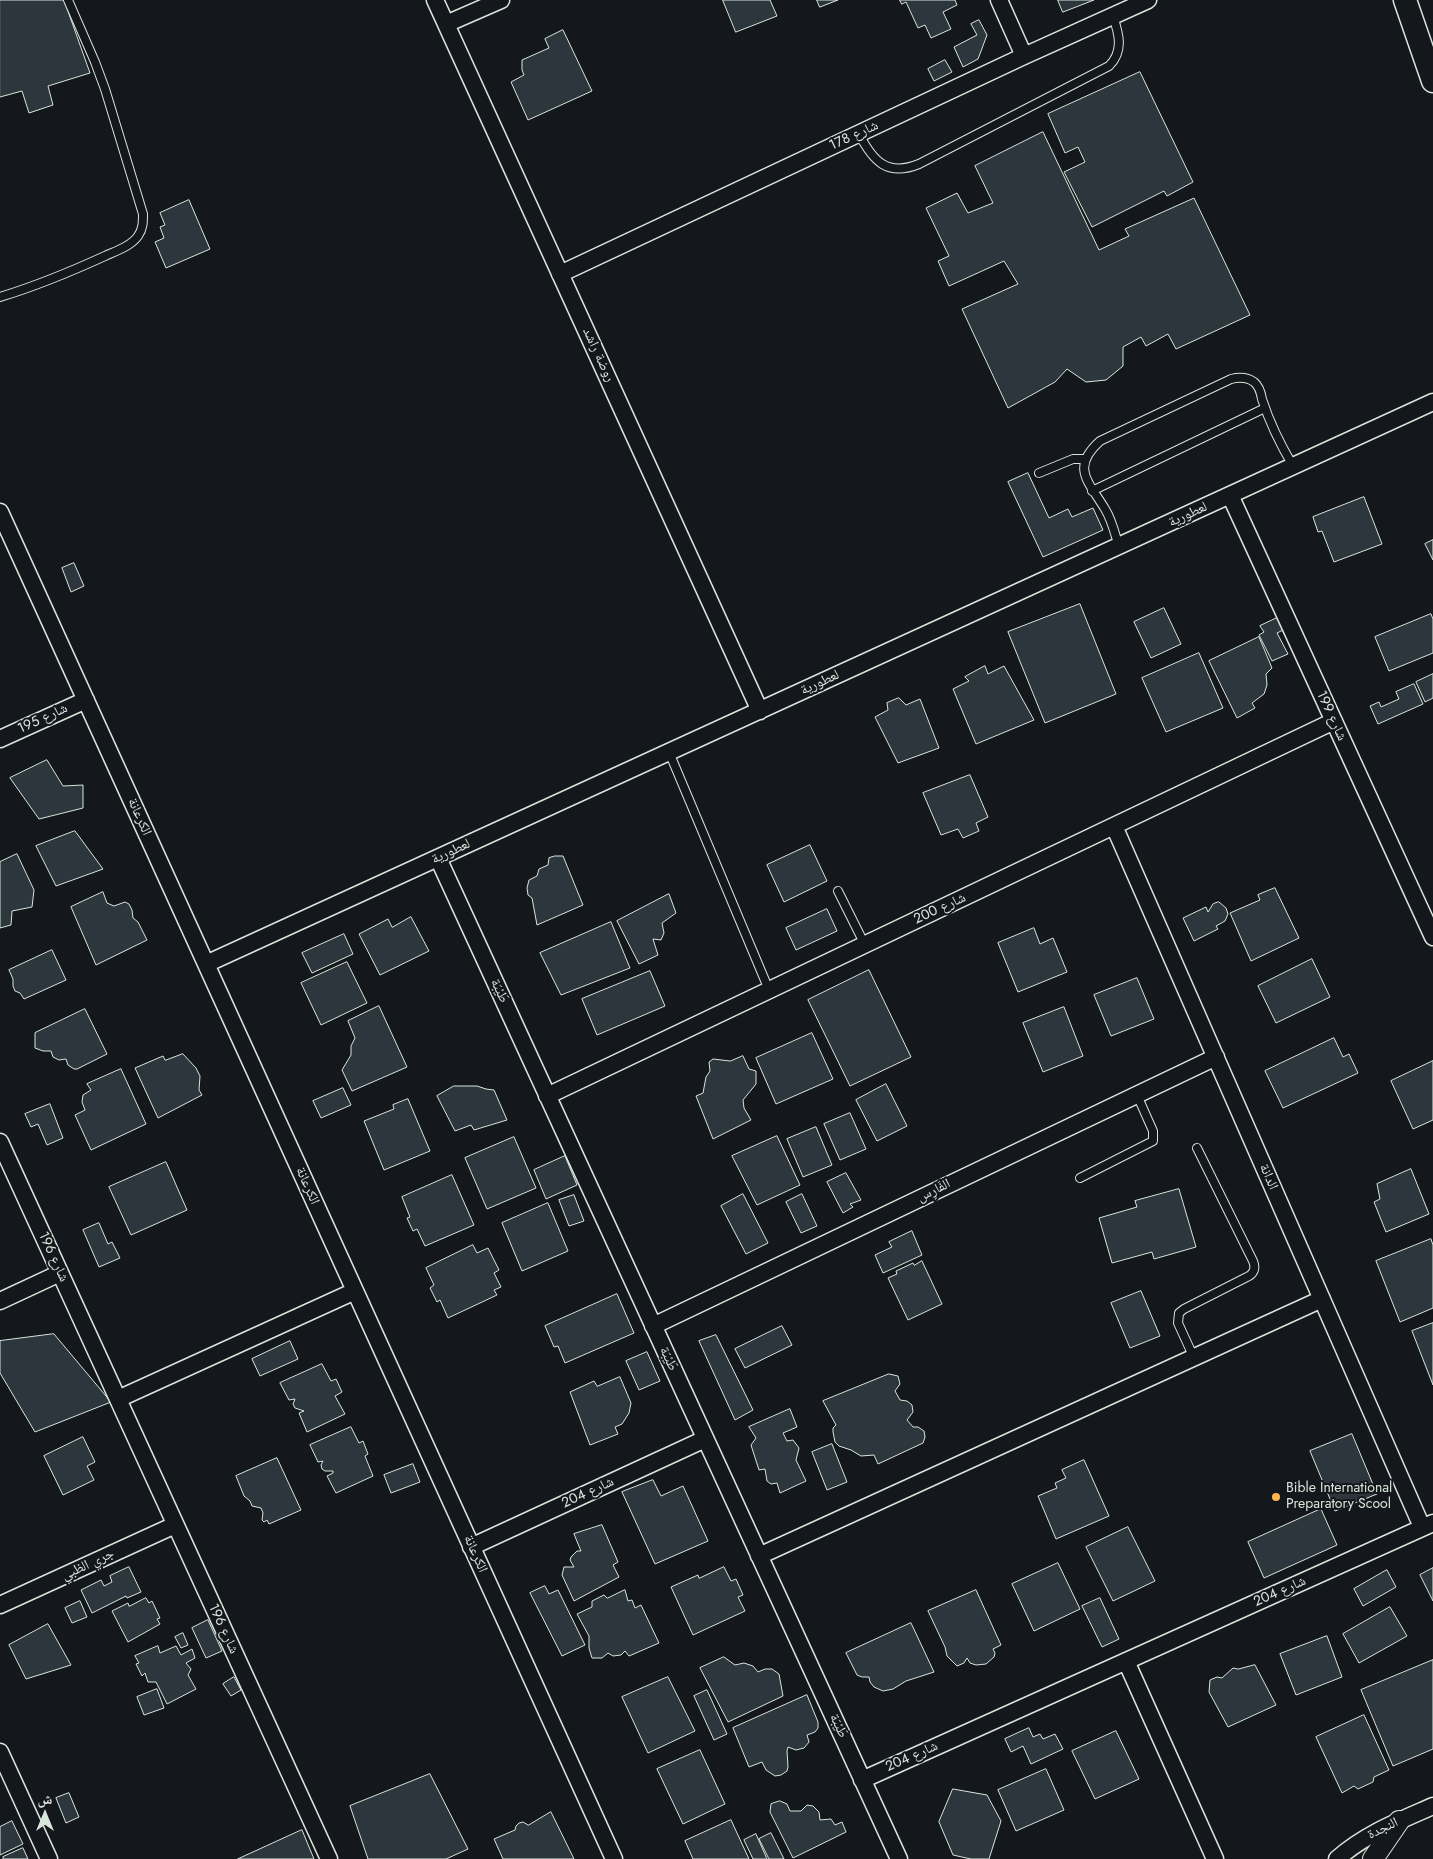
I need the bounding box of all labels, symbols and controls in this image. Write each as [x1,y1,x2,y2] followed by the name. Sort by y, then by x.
[827,117,881,155] street label: شارع 178
[578,325,618,385] street label: روضة راشد
[1166,499,1210,531] street label: لعطورية
[798,667,842,699] street label: لعطورية
[1312,688,1350,744] street label: شارع 199
[15,700,71,738] street label: شارع 195
[123,796,155,838] street label: الكرعانة
[429,836,473,868] street label: لعطورية
[911,890,969,928] street label: شارع 200
[486,976,512,1006] street label: طَيْبَة
[1255,1162,1281,1192] street label: الدانة
[291,1165,323,1207] street label: الكرعانة
[915,1176,953,1206] street label: الفَارِس
[34,1229,72,1285] street label: شارع 196
[655,1344,681,1374] street label: طَيْبَة
[559,1474,617,1512] street label: شارع 204
[1286,1481,1392,1514] place label: Bible International Preparatory Scool
[1270,1491,1282,1503] marker: Bible International Preparatory Scool
[459,1533,491,1575] street label: الكرعانة
[59,1546,117,1584] street label: جري الظبي
[1251,1573,1309,1611] street label: شارع 204
[204,1601,242,1657] street label: شارع 196
[825,1711,851,1741] street label: طَيْبَة
[883,1738,941,1776] street label: شارع 204
[20,1789,70,1839] north arrow
[38,1789,52,1809] text: ش
[1365,1814,1401,1844] street label: النجدة

